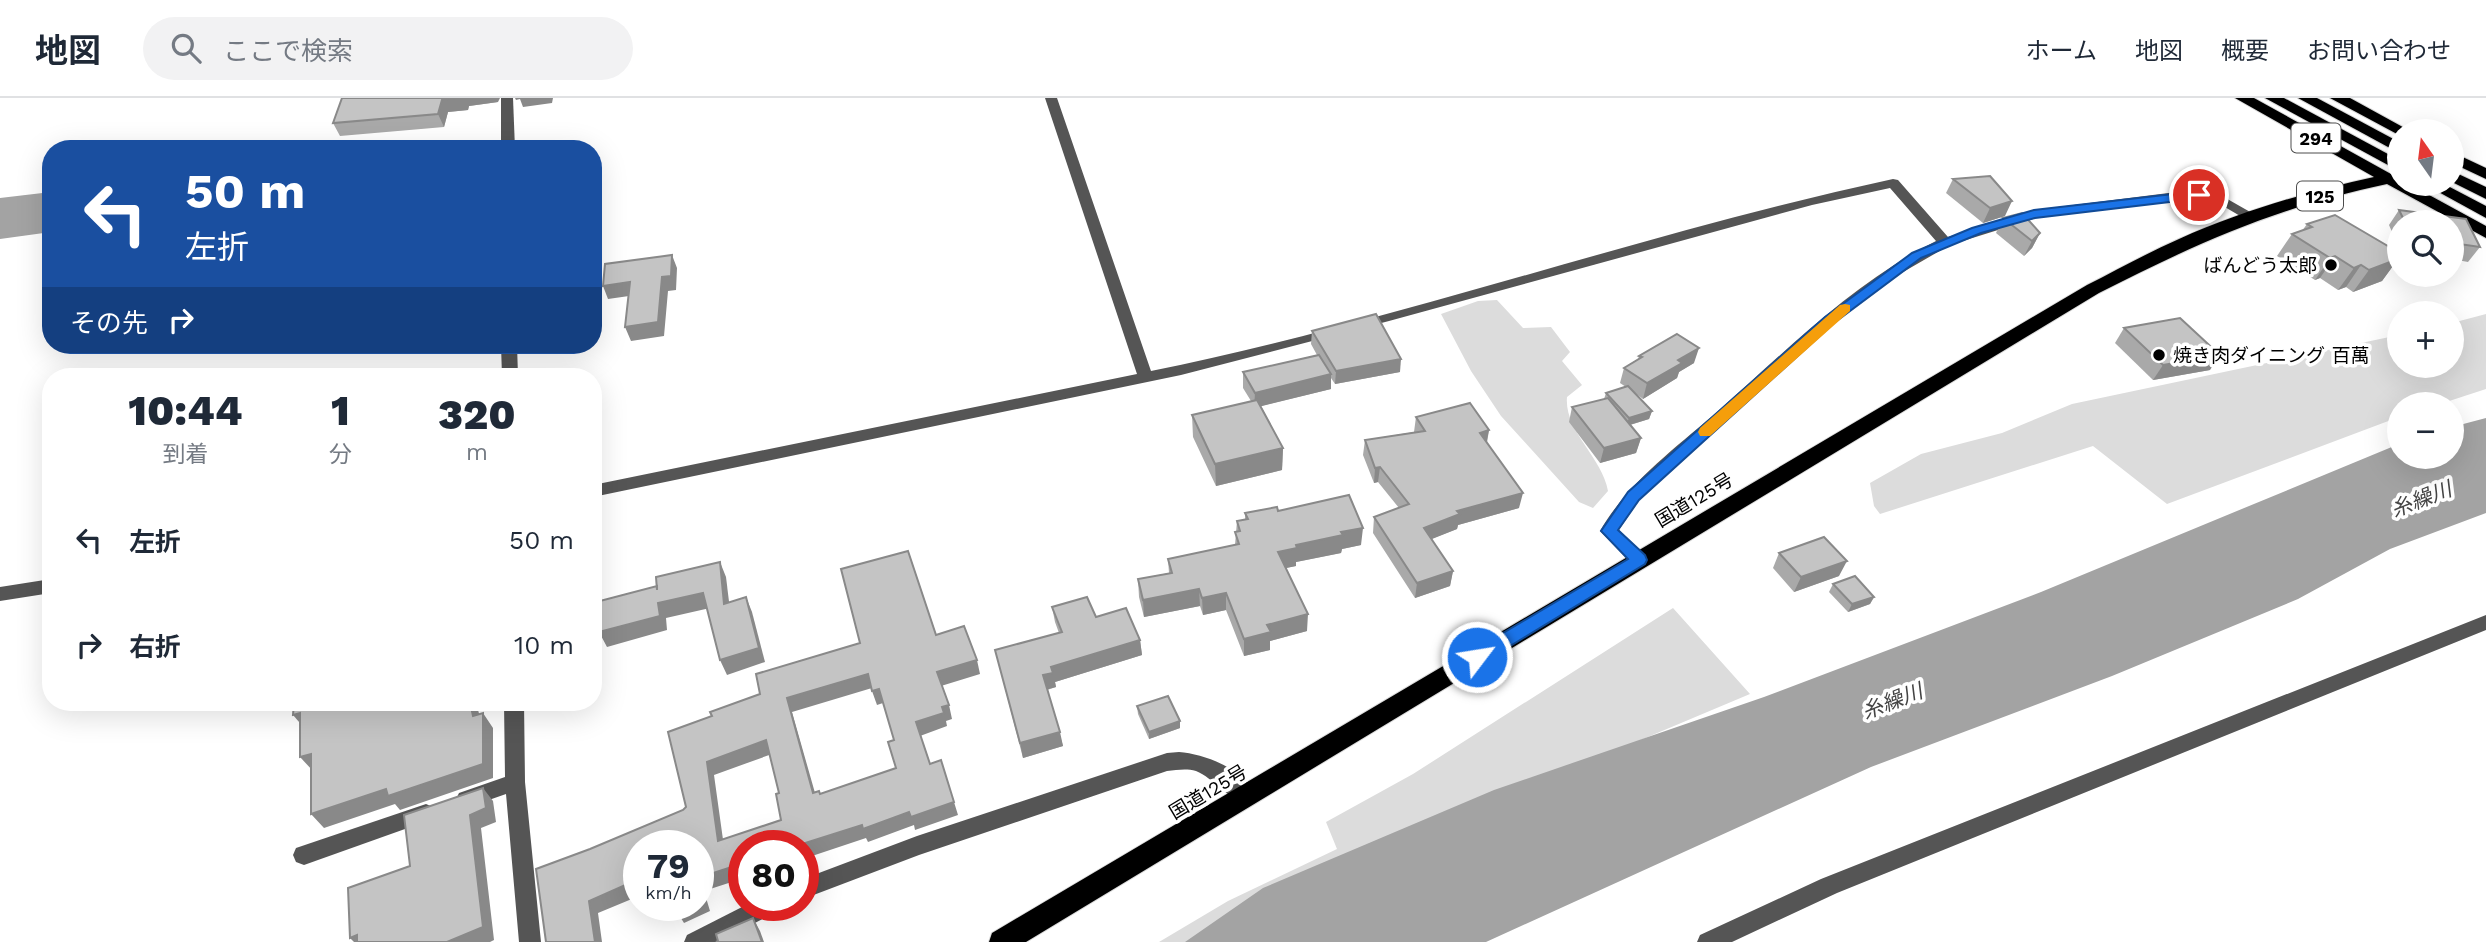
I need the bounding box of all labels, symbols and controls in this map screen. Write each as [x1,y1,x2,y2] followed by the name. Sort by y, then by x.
[143,17,633,80] search box
[167,29,205,67] icon: search
[35,31,101,70] text: 地図
[223,36,353,66] text: ここで検索
[2026,37,2097,65] text: ホーム
[2135,37,2183,65] text: 地図
[2221,37,2269,65] text: 概要
[2307,37,2451,65] text: お問い合わせ
[2387,119,2464,196] north arrow
[2387,119,2464,469] map controls
[2292,124,2340,153] road number: 294
[185,162,305,220] text: 50 m
[2169,165,2229,225] pin
[70,168,161,259] icon: left
[2180,176,2218,214] icon: arrive
[2297,182,2343,211] road number: 125
[2387,210,2464,287] button: search
[185,228,249,266] text: 左折
[2204,254,2317,277] place label: ばんどう太郎
[2323,257,2339,273] marker: ばんどう太郎
[162,301,200,339] icon: right
[2387,301,2464,378] button: +
[70,308,148,338] text: その先
[2173,344,2369,367] place label: 焼き肉ダイニング 百萬
[2151,347,2167,363] marker: 焼き肉ダイニング 百萬
[128,386,242,435] text: 10:44
[331,386,350,435] text: 1
[438,390,516,439] text: 320
[2387,392,2464,469] button: −
[466,439,488,466] text: m
[162,441,208,468] text: 到着
[329,441,352,468] text: 分
[1651,468,1737,532] street label: 国道125号
[2387,475,2457,522] water label: 糸繰川
[70,521,108,559] icon: left
[509,525,574,555] text: 50 m
[129,527,181,557] text: 左折
[1440,620,1514,694] position arrow
[70,626,108,664] icon: right
[514,630,574,660] text: 10 m
[129,632,181,662] text: 右折
[1858,677,1928,724] water label: 糸繰川
[1165,760,1251,824] street label: 国道125号
[728,830,819,921] speed limit sign: 80
[647,845,690,887] text: 79
[645,882,692,903] text: km/h

